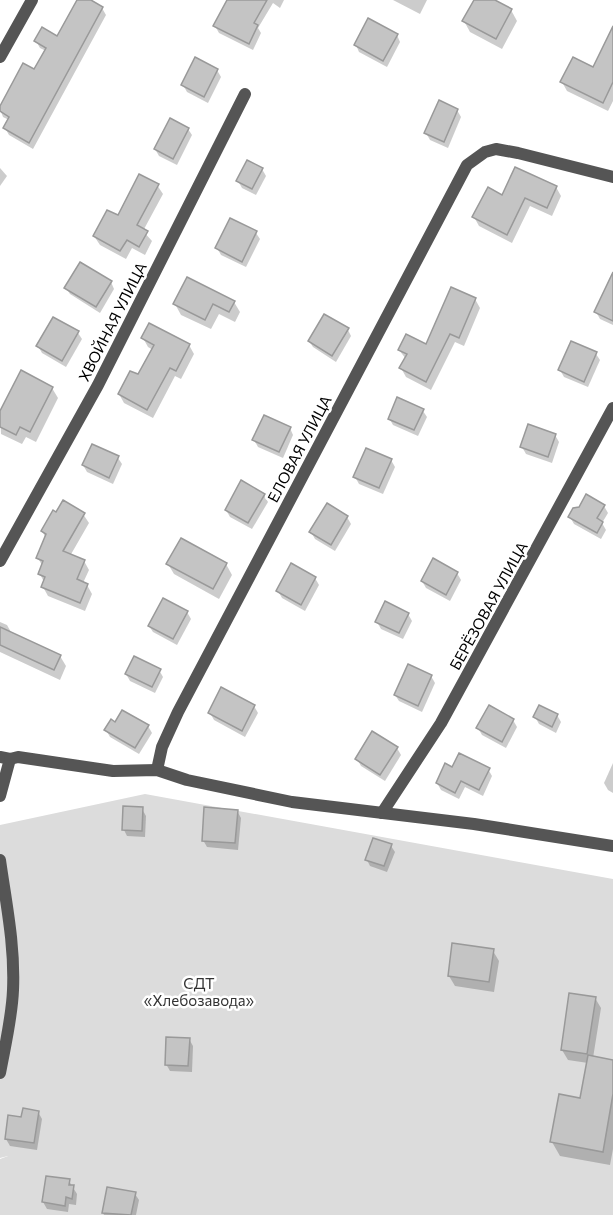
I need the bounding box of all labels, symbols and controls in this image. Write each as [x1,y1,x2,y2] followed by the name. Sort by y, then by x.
[74,259,150,384] street label: ХВОЙНАЯ УЛИЦА
[263,392,335,505] street label: ЕЛОВАЯ УЛИЦА
[445,538,531,673] street label: БЕРЁЗОВАЯ УЛИЦА
[144,974,255,1009] park label: СДТ «Хлебозавода»

